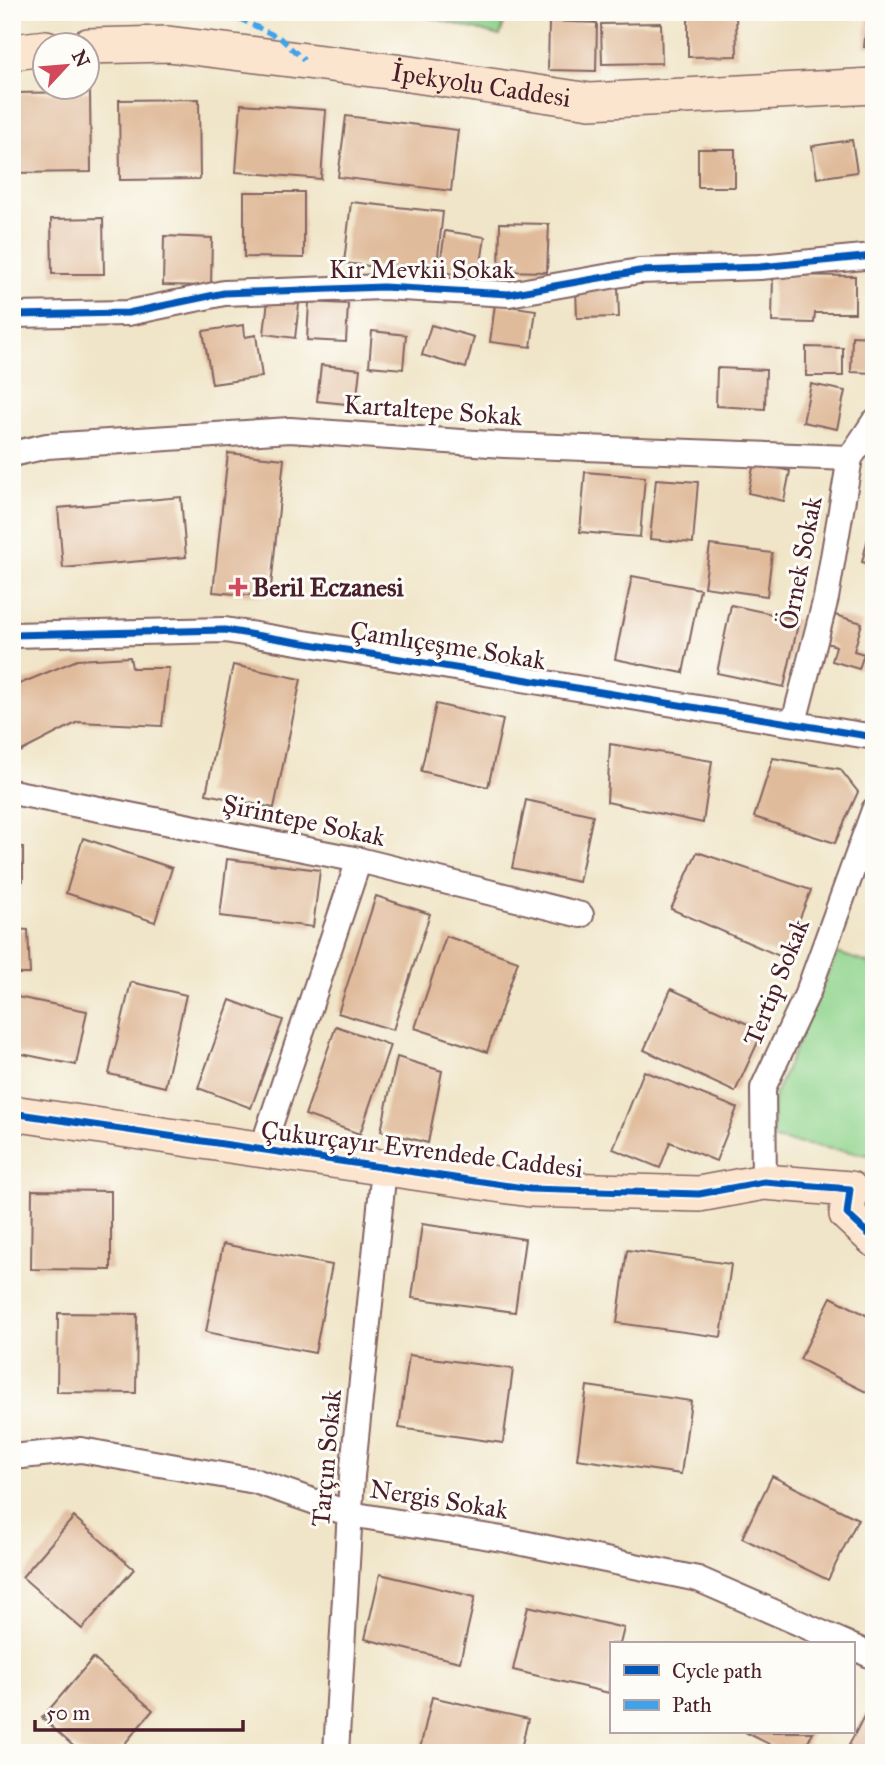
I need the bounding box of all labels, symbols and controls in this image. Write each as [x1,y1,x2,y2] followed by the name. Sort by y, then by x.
[32,32,102,102] north arrow
[67,46,95,71] text: N
[390,56,573,114] street label: İpekyolu Caddesi
[329,253,516,285] street label: Kır Mevkii Sokak
[343,388,524,432] street label: Kartaltepe Sokak
[771,493,829,632] street label: Örnek Sokak
[252,571,405,603] place label: Beril Eczanesi
[230,579,246,595] marker: Beril Eczanesi
[348,614,549,676] street label: Çamlıçeşme Sokak
[220,787,389,853] street label: Şirintepe Sokak
[736,913,816,1050] street label: Tertip Sokak
[259,1113,585,1185] street label: Çukurçayır Evrendede Caddesi
[304,1387,348,1528] street label: Tarçın Sokak
[367,1472,511,1526] street label: Nergis Sokak
[610,1642,854,1734] legend
[672,1658,763,1684] text: Cycle path
[35,1688,243,1732] scale bar
[672,1692,712,1718] text: Path
[46,1700,91,1726] text: 50 m

